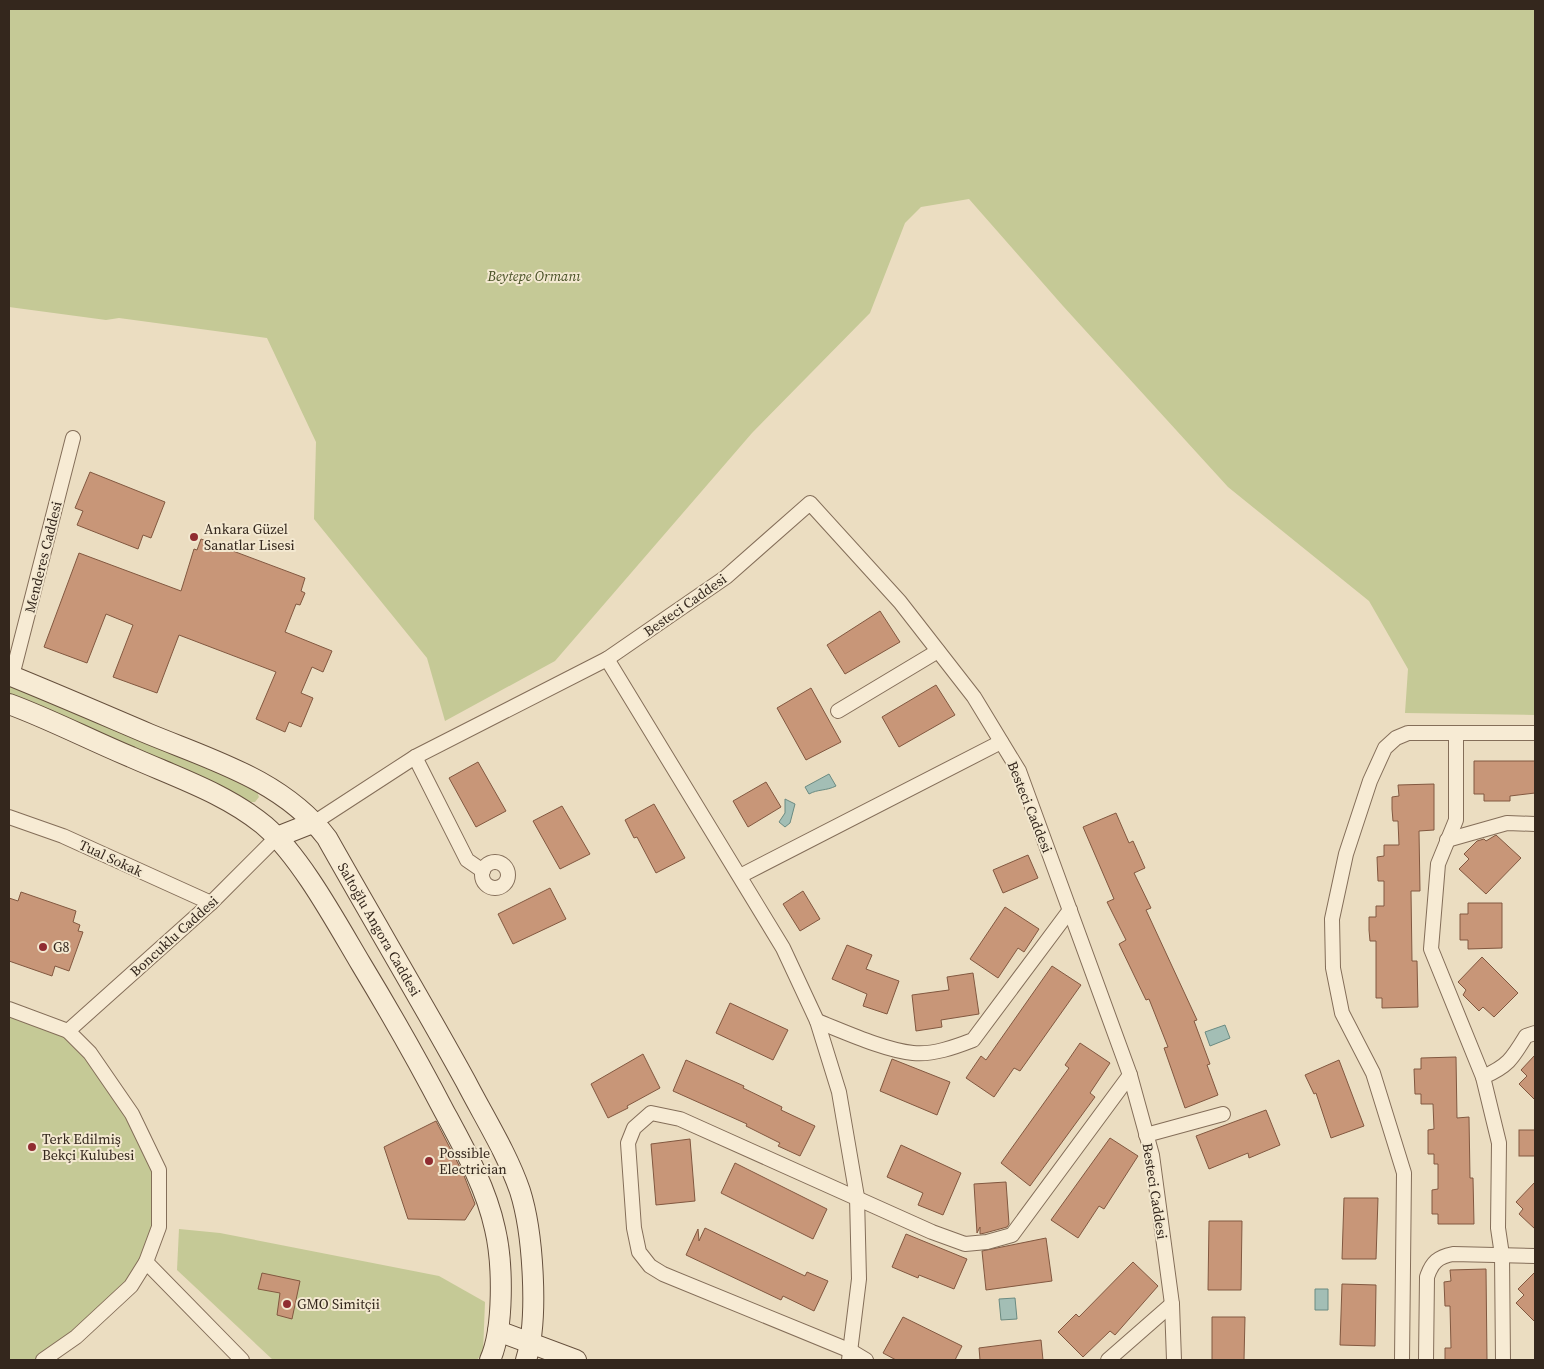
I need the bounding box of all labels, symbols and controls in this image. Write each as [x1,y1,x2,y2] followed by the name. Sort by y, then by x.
[486,266,581,286] park label: Beytepe Ormanı
[19,499,67,615] street label: Menderes Caddesi
[204,519,295,555] place label: Ankara Güzel Sanatlar Lisesi
[188,531,200,543] marker: Ankara Güzel Sanatlar Lisesi
[639,569,731,641] street label: Besteci Caddesi
[1003,758,1057,856] street label: Besteci Caddesi
[76,835,146,882] street label: Tual Sokak
[333,859,426,1000] street label: Saltoğlu Angora Caddesi
[126,891,222,981] street label: Boncuklu Caddesi
[53,937,70,957] place label: G8
[37,941,49,953] marker: G8
[42,1129,134,1165] place label: Terk Edilmiş Bekçi Kulubesi
[26,1141,38,1153] marker: Terk Edilmiş Bekçi Kulubesi
[1138,1141,1172,1241] street label: Besteci Caddesi
[439,1143,507,1179] place label: Possible Electrician
[423,1155,435,1167] marker: Possible Electrician
[297,1294,380,1314] place label: GMO Simitçii
[281,1298,293,1310] marker: GMO Simitçii

